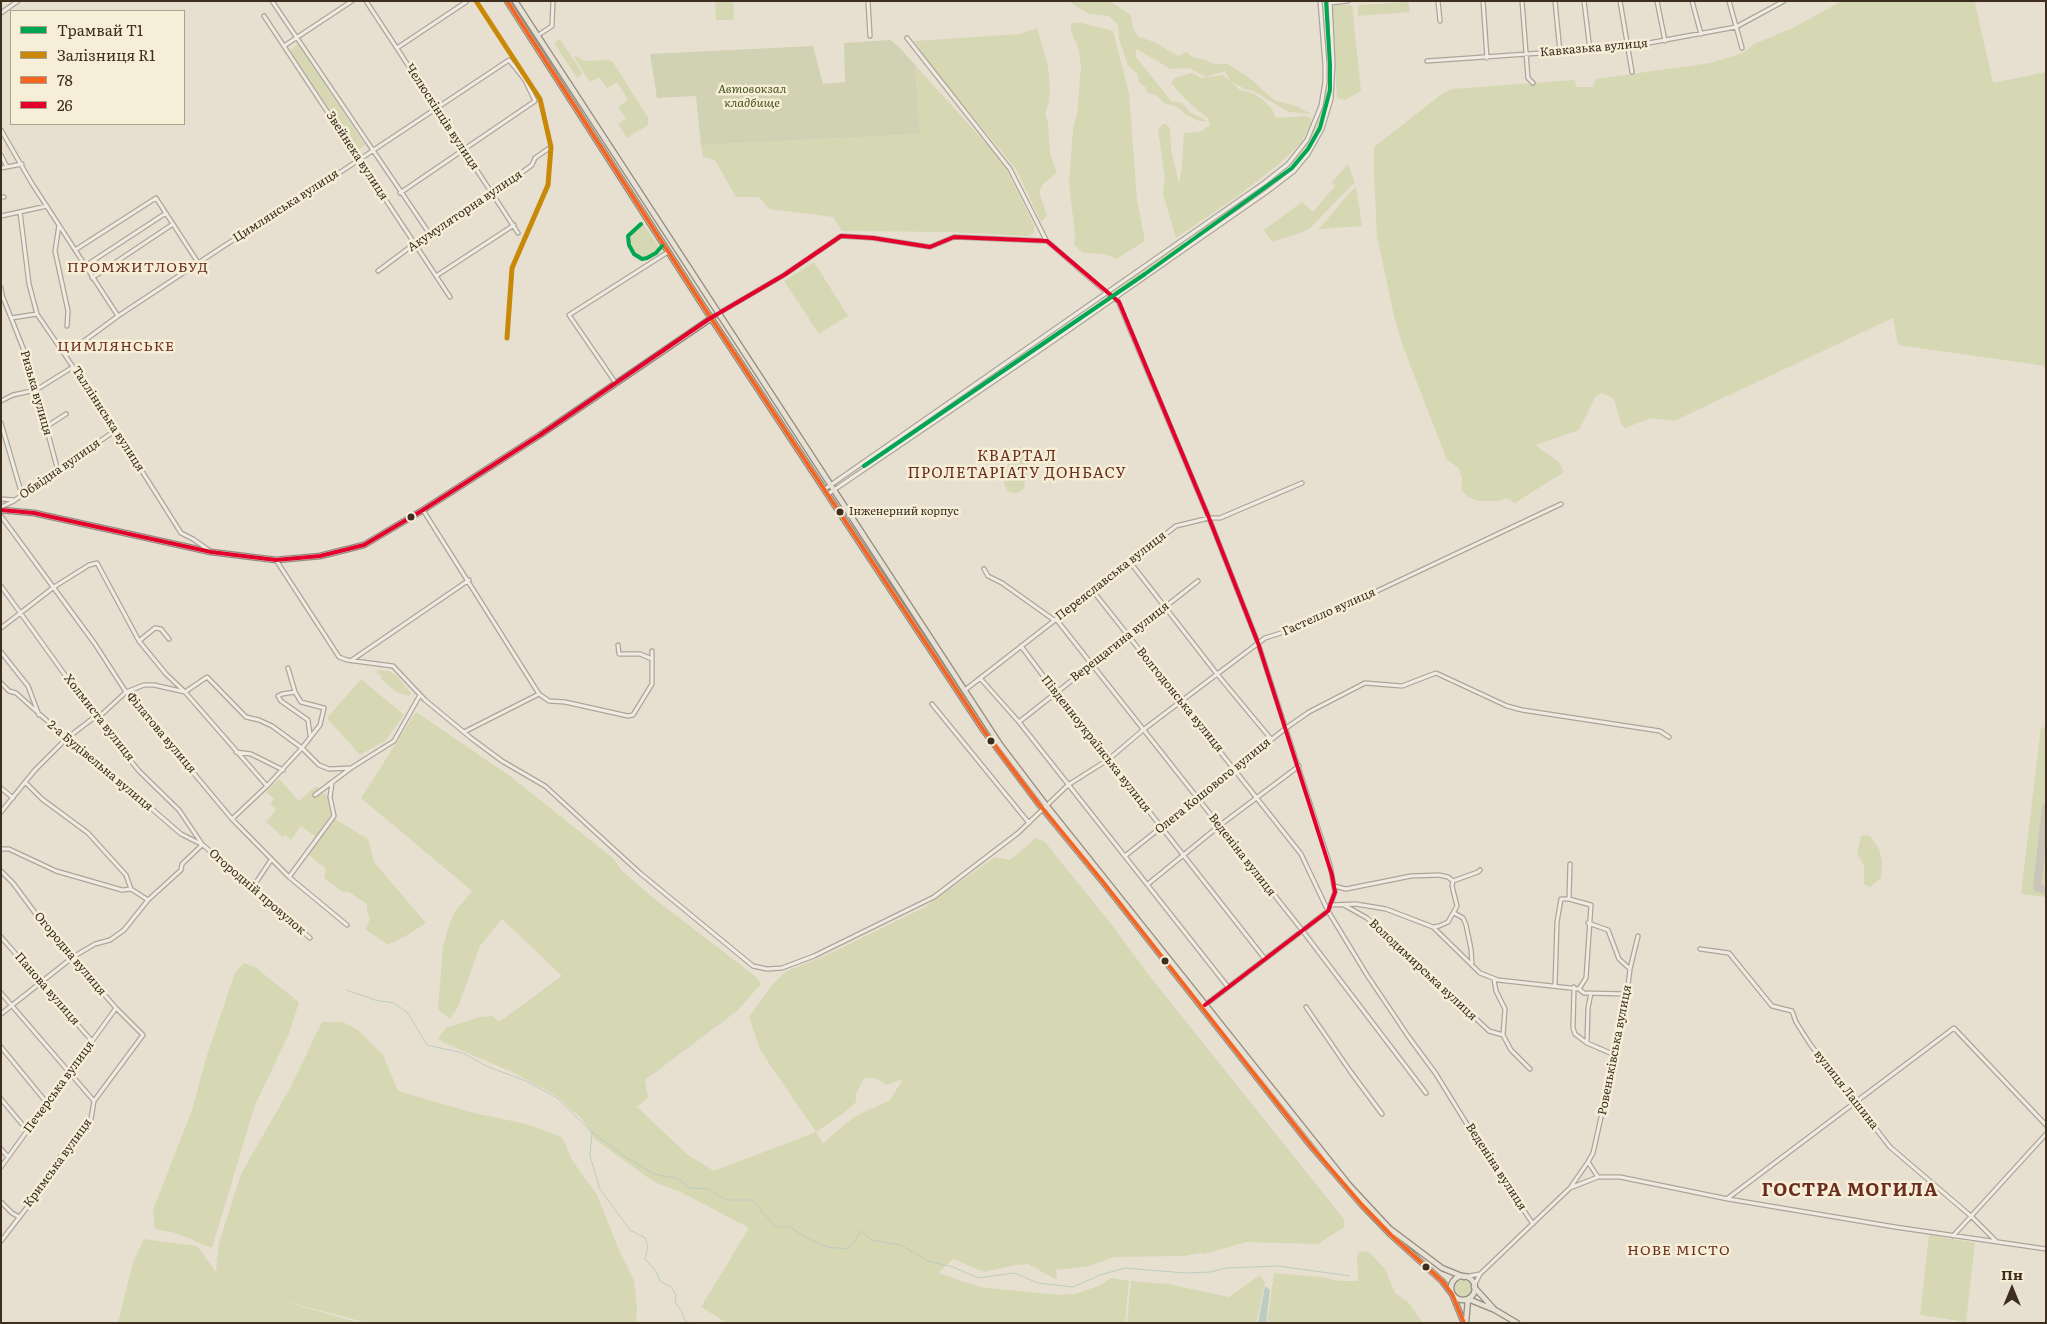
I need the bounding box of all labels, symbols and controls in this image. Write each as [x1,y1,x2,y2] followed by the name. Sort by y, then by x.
[10,10,185,125] legend
[57,18,143,41] text: Трамвай T1
[1539,36,1649,60] street label: Кавказька вулиця
[57,43,155,66] text: Залізниця R1
[402,61,482,173] street label: Челюскінців вулиця
[57,68,73,91] text: 78
[718,82,786,110] park label: Автовокзал кладбище
[57,93,73,116] text: 26
[323,109,391,203] street label: Звейнека вулиця
[230,166,342,246] street label: Цимлянська вулиця
[405,167,525,255] street label: Акумуляторна вулиця
[66,260,210,276] district label: ПРОМЖИТЛОБУД
[56,339,176,355] district label: ЦИМЛЯНСЬКЕ
[17,349,55,437] street label: Ризька вулиця
[69,364,147,474] street label: Талліннська вулиця
[17,436,103,502] street label: Обвідна вулиця
[905,448,1129,483] district label: КВАРТАЛ ПРОЛЕТАРІАТУ ДОНБАСУ
[849,505,959,519] place label: Інженерний корпус
[835,507,845,517] marker: Інженерний корпус
[406,512,416,522] unlabelled marker
[1053,528,1169,624] street label: Переяславська вулиця
[1280,585,1378,639] street label: Гастелло вулиця
[1068,599,1172,685] street label: Верещагина вулиця
[1133,645,1227,755] street label: Волгодонська вулиця
[61,672,137,764] street label: Холмиста вулиця
[1038,673,1154,815] street label: Південноукраїнська вулиця
[123,690,199,776] street label: Філатова вулиця
[44,718,156,814] street label: 2-а Будівельна вулиця
[1152,735,1274,837] street label: Олега Кошового вулиця
[986,736,996,746] unlabelled marker
[1205,811,1279,899] street label: Веденіна вулиця
[206,846,308,938] street label: Огородній провулок
[31,909,109,999] street label: Огородна вулиця
[1366,916,1480,1024] street label: Володимирська вулиця
[12,950,82,1028] street label: Панова вулиця
[1160,956,1170,966] unlabelled marker
[1595,984,1635,1116] street label: Ровеньківська вулиця
[21,1038,97,1136] street label: Печерська вулиця
[1811,1048,1881,1132] street label: вулиця Лашина
[21,1116,95,1210] street label: Кримська вулиця
[1462,1121,1530,1213] street label: Веденіна вулиця
[1760,1180,1940,1202] district label: ГОСТРА МОГИЛА
[1626,1243,1732,1259] district label: НОВЕ МІСТО
[1421,1262,1431,1272] unlabelled marker
[1987,1264,2037,1314] north arrow
[2001,1264,2023,1284] text: Пн

